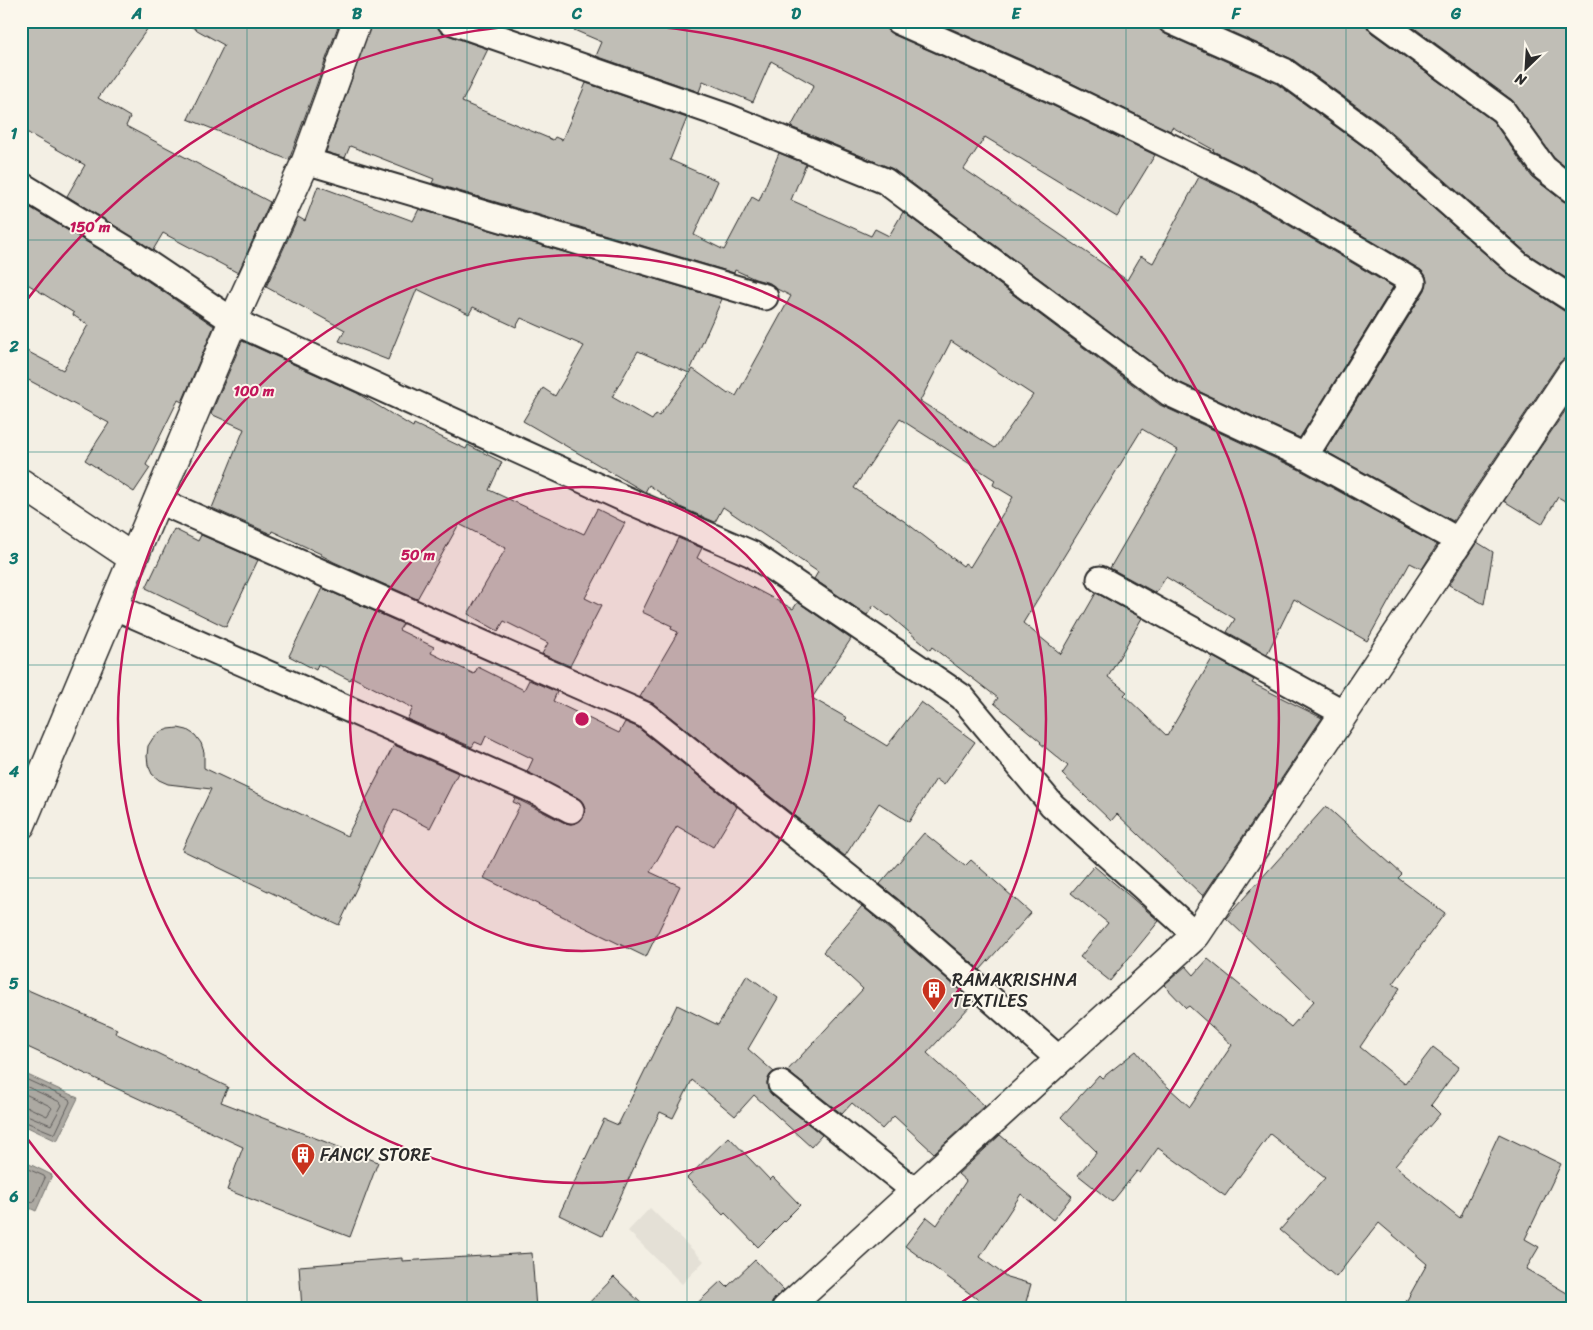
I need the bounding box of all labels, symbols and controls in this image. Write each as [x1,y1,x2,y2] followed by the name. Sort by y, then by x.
[131,0,142,28] text: A
[352,0,363,28] text: B
[571,0,583,28] text: C
[791,0,801,28] text: D
[1012,0,1022,28] text: E
[1231,0,1242,28] text: F
[1450,0,1462,28] text: G
[1500,42,1550,92] north arrow
[1511,66,1531,93] text: N
[11,119,18,148] text: 1
[70,214,111,240] text: 150 m
[8,332,19,361] text: 2
[234,378,275,404] text: 100 m
[401,542,436,568] text: 50 m
[9,544,19,573] text: 3
[573,710,591,728] centre of rings
[8,757,19,786] text: 4
[952,964,1077,1017] place label: RAMAKRISHNA TEXTILES
[9,969,19,998] text: 5
[921,977,947,1011] building icon: RAMAKRISHNA TEXTILES
[320,1139,432,1171] place label: FANCY STORE
[290,1142,316,1176] building icon: FANCY STORE
[8,1182,19,1211] text: 6

